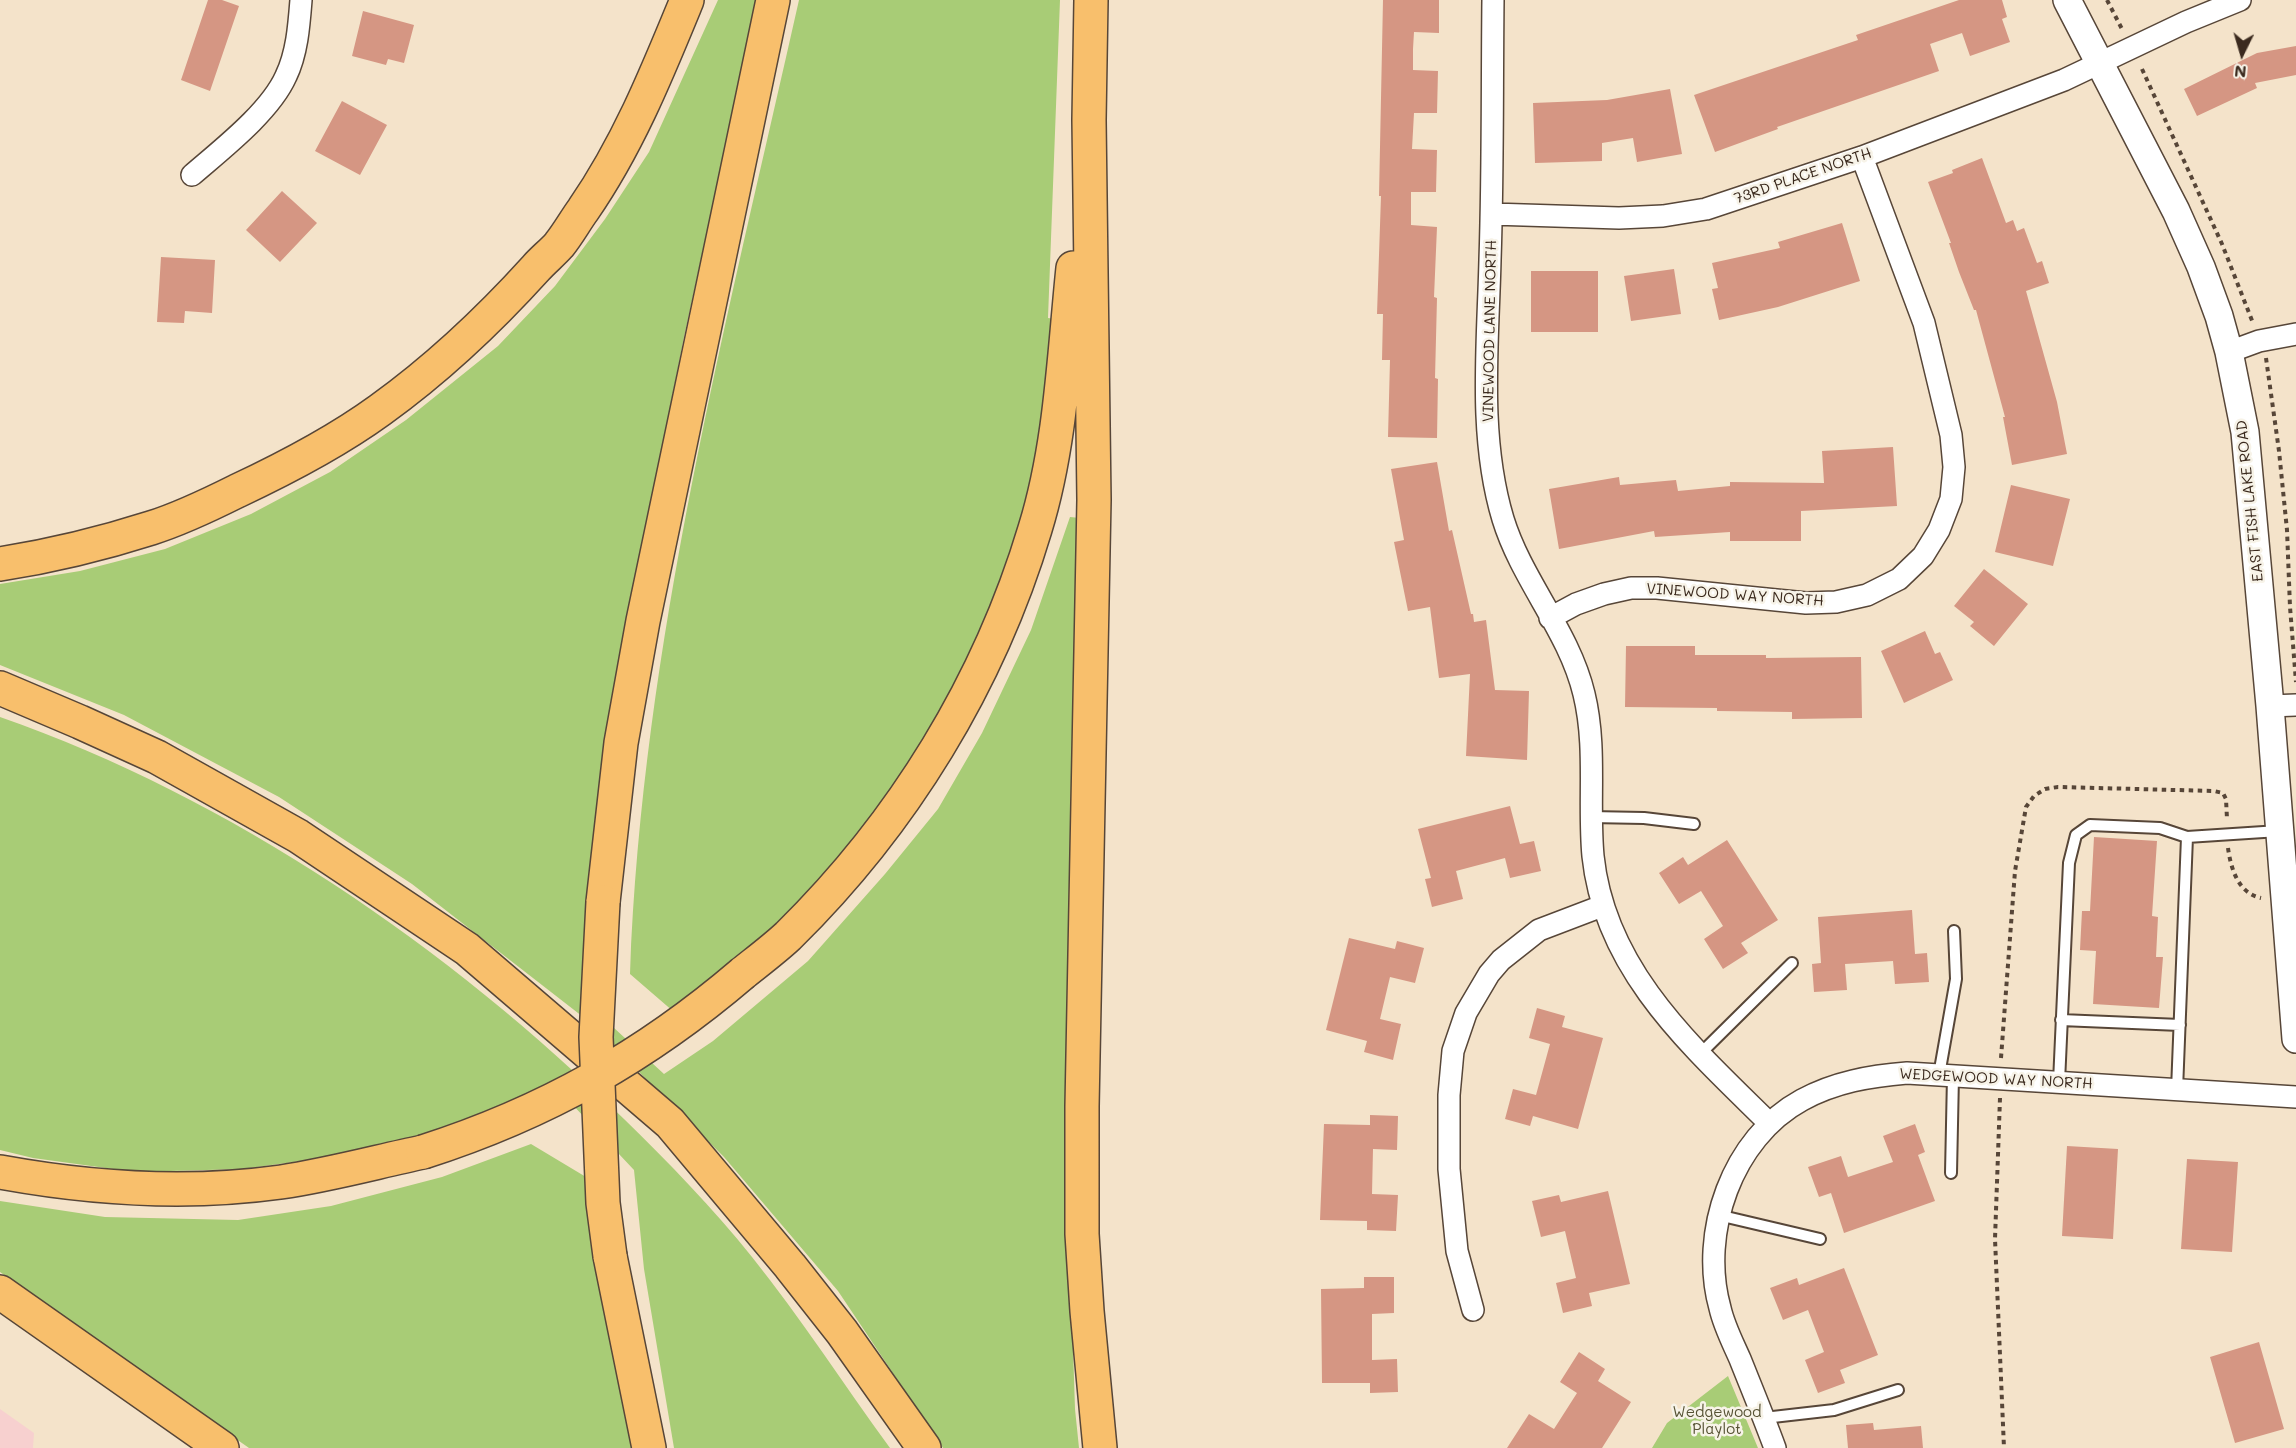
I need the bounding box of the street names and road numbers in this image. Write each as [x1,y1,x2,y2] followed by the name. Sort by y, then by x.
[1732,144,1874,208] street label: 73RD PLACE NORTH
[1479,240,1501,422] street label: VINEWOOD LANE NORTH
[2233,419,2267,583] street label: EAST FISH LAKE ROAD
[1646,580,1824,610] street label: VINEWOOD WAY NORTH
[1899,1065,2093,1093] street label: WEDGEWOOD WAY NORTH

